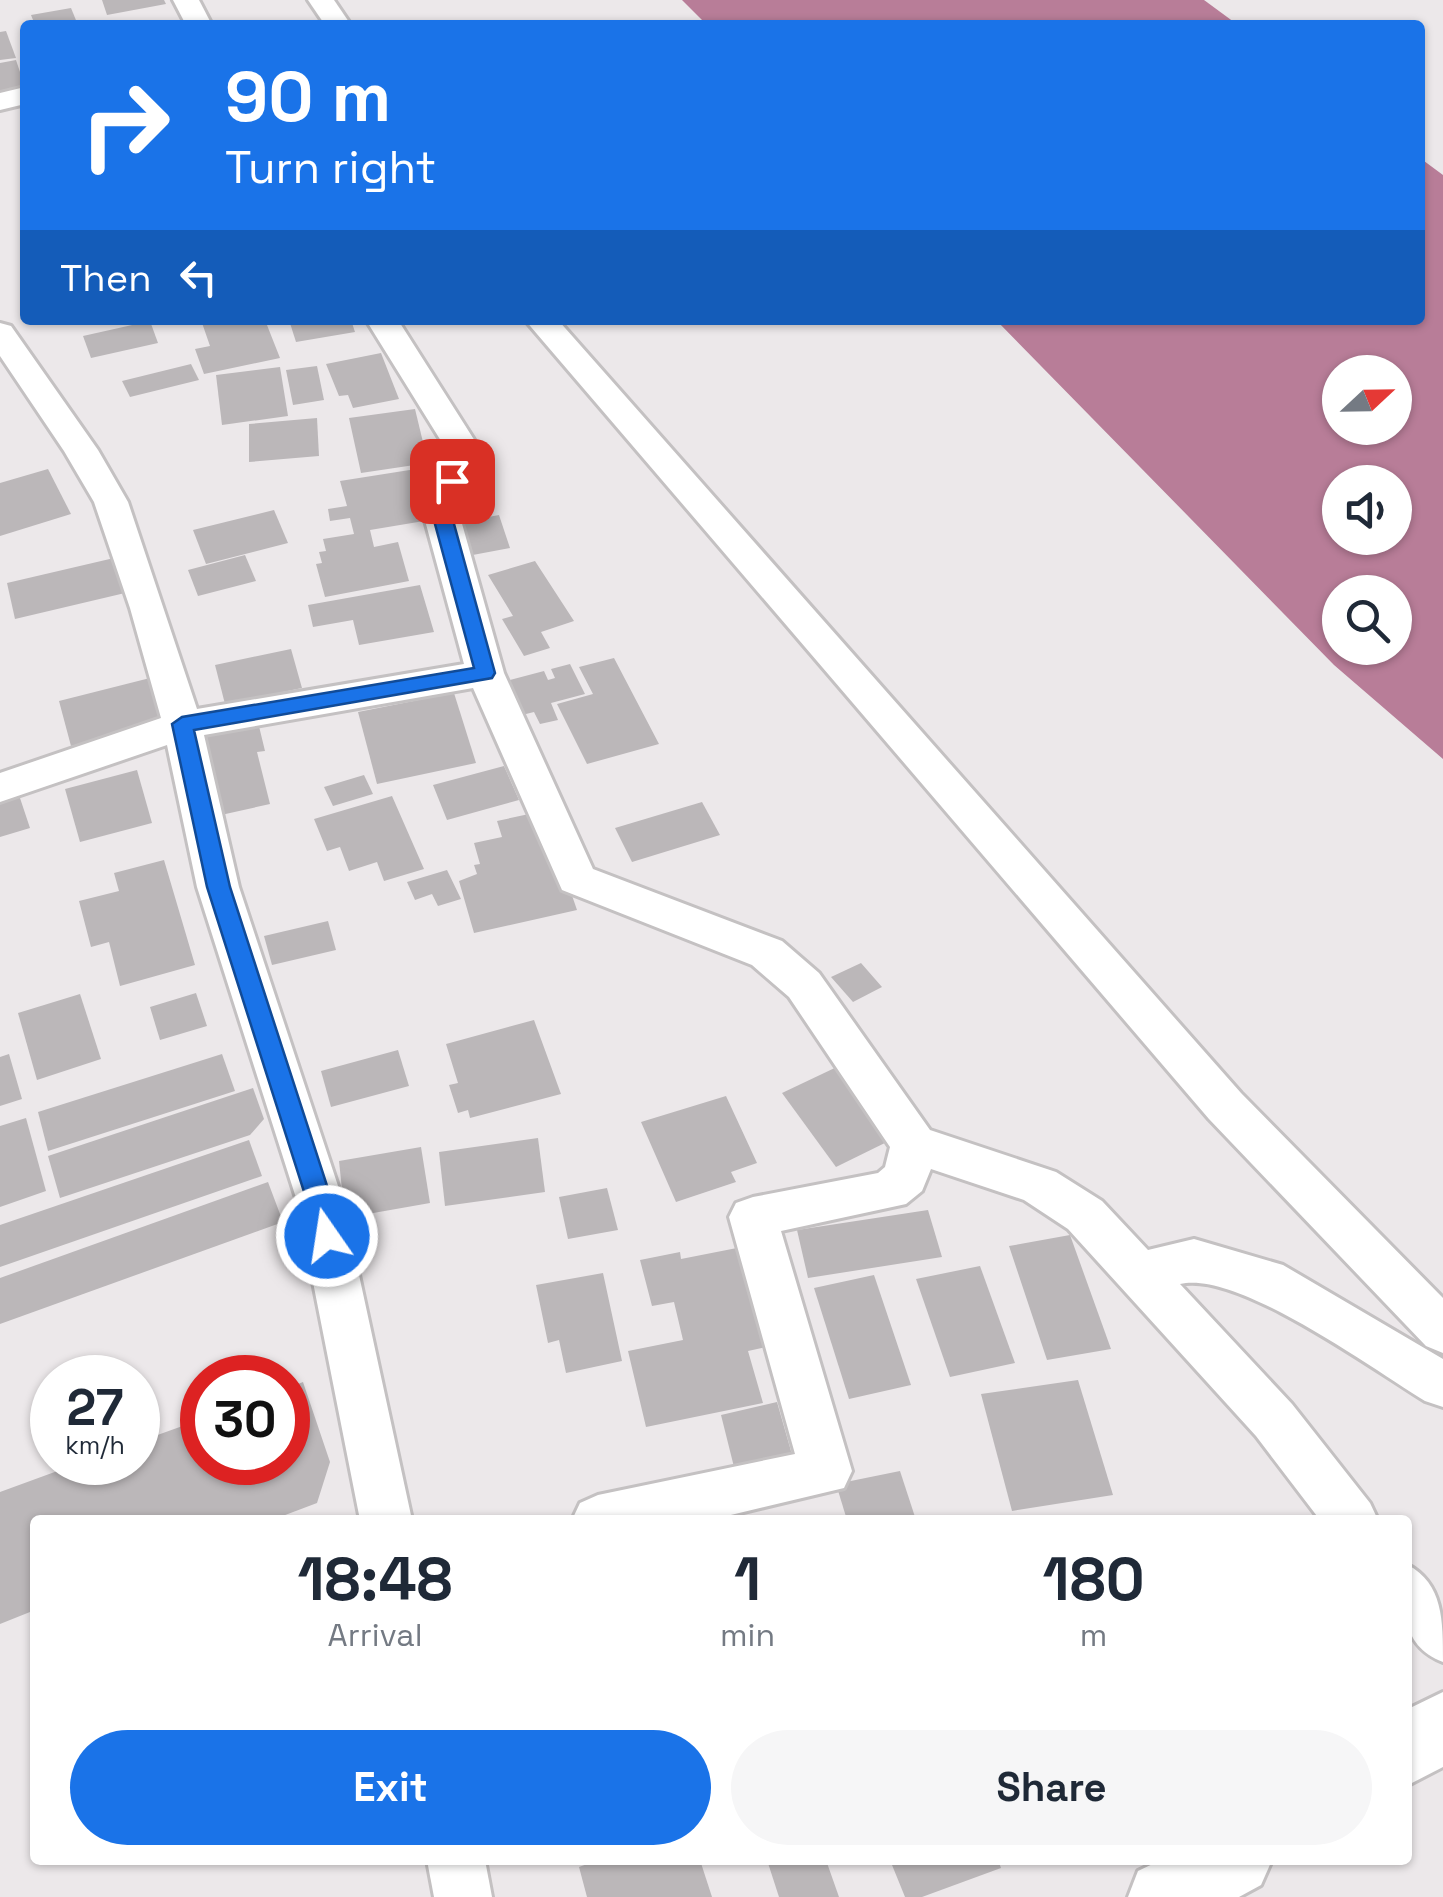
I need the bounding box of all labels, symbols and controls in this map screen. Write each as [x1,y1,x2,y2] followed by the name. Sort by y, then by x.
[225,52,391,141] text: 90 m
[60,60,190,190] icon: right
[225,139,436,196] text: Turn right
[171,250,226,305] icon: left
[60,254,151,302] text: Then
[1322,355,1412,445] north arrow
[1322,355,1412,665] map controls
[410,439,495,524] pin
[425,454,480,509] icon: arrive
[1322,465,1412,555] button: sound
[1322,575,1412,665] button: search
[275,1184,379,1288] position arrow
[180,1355,310,1485] speed limit sign: 30
[67,1376,123,1440] text: 27
[65,1429,125,1461] text: km/h
[297,1541,453,1618] text: 18:48
[734,1541,761,1618] text: 1
[1043,1541,1145,1618] text: 180
[327,1615,423,1655] text: Arrival
[720,1615,775,1655] text: min
[1080,1615,1107,1655] text: m
[70,1730,711,1845] button: Exit
[731,1730,1372,1845] button: Share

